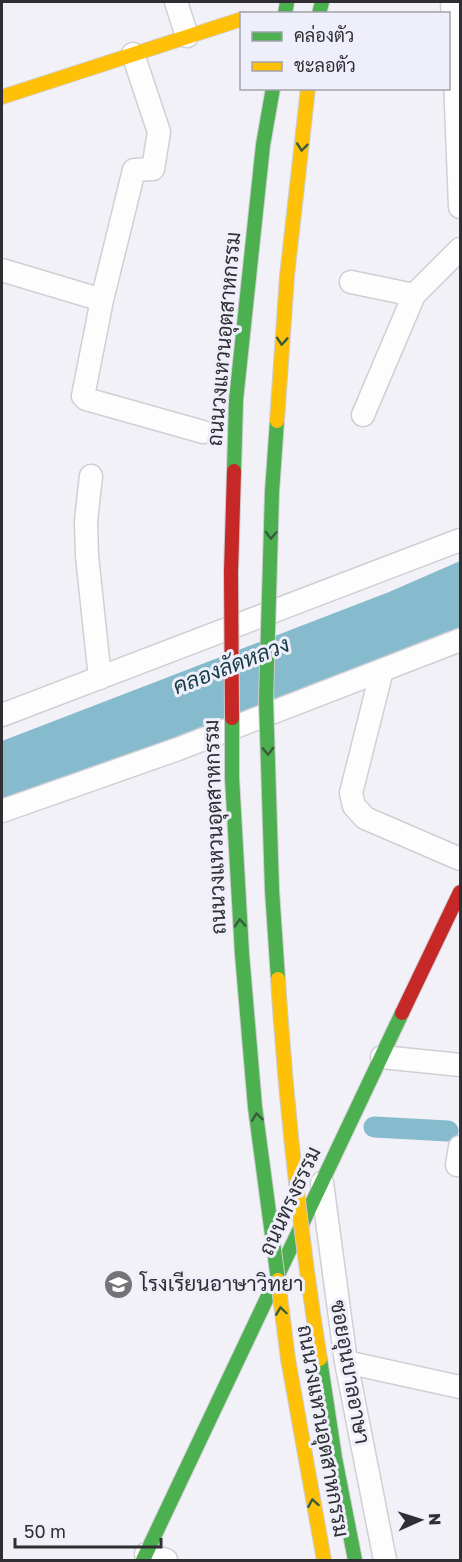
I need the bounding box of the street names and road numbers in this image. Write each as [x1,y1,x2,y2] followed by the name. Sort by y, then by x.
[201,231,247,447] street label: ถนนวงแหวนอุตสาหกรรม
[197,719,233,935] street label: ถนนวงแหวนอุตสาหกรรม
[253,1142,326,1259] street label: ถนนทรงธรรม
[324,1298,376,1446] street label: ซอยอุนบาลอาษา
[291,1323,355,1539] street label: ถนนวงแหวนอุตสาหกรรม

